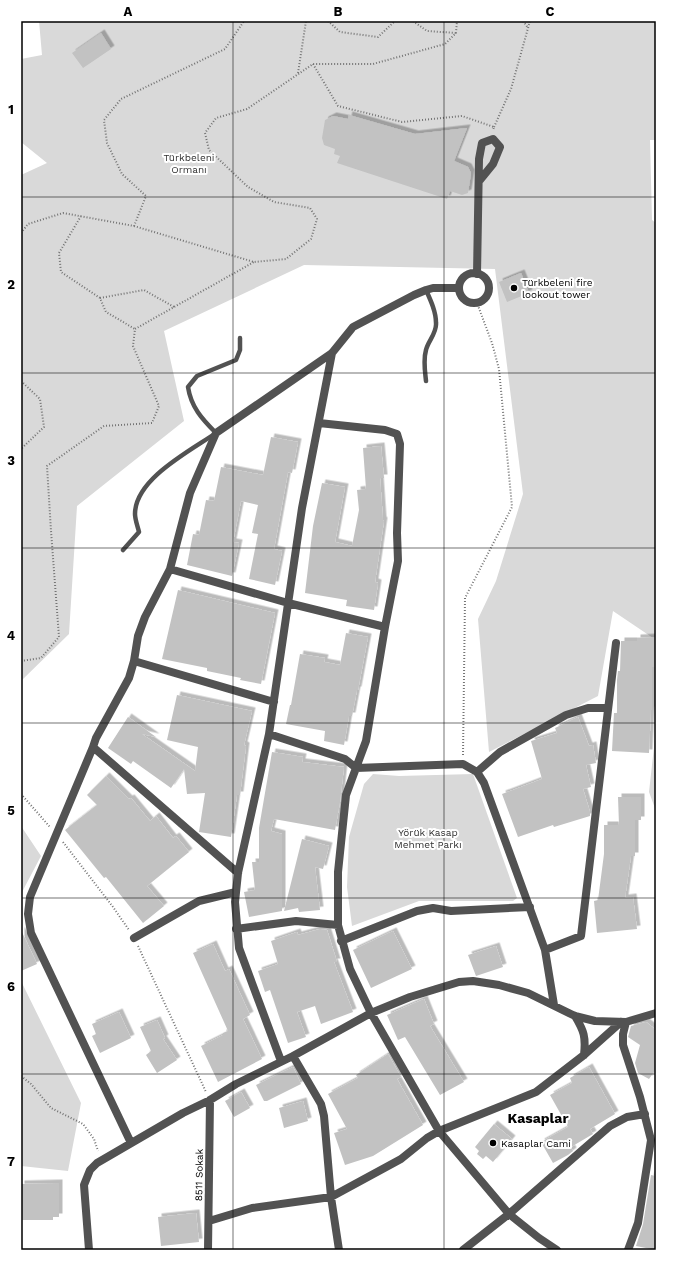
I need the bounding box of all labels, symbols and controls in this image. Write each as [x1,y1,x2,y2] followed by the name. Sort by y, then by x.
[124,4,133,19] text: A
[334,4,343,19] text: B
[546,4,555,19] text: C
[8,102,14,117] text: 1
[163,152,215,175] park label: Türkbeleni Ormanı
[7,277,15,292] text: 2
[522,277,593,300] place label: Türkbeleni fire lookout tower
[509,283,519,293] marker: Türkbeleni fire lookout tower
[7,453,15,468] text: 3
[7,628,16,643] text: 4
[7,803,15,818] text: 5
[394,827,462,850] park label: Yörük Kasap Mehmet Parkı
[7,979,15,994] text: 6
[508,1110,568,1126] district label: Kasaplar
[488,1138,498,1148] marker: Kasaplar Cami
[501,1138,571,1149] place label: Kasaplar Cami
[193,1148,205,1201] street label: 8511 Sokak
[7,1154,15,1169] text: 7

